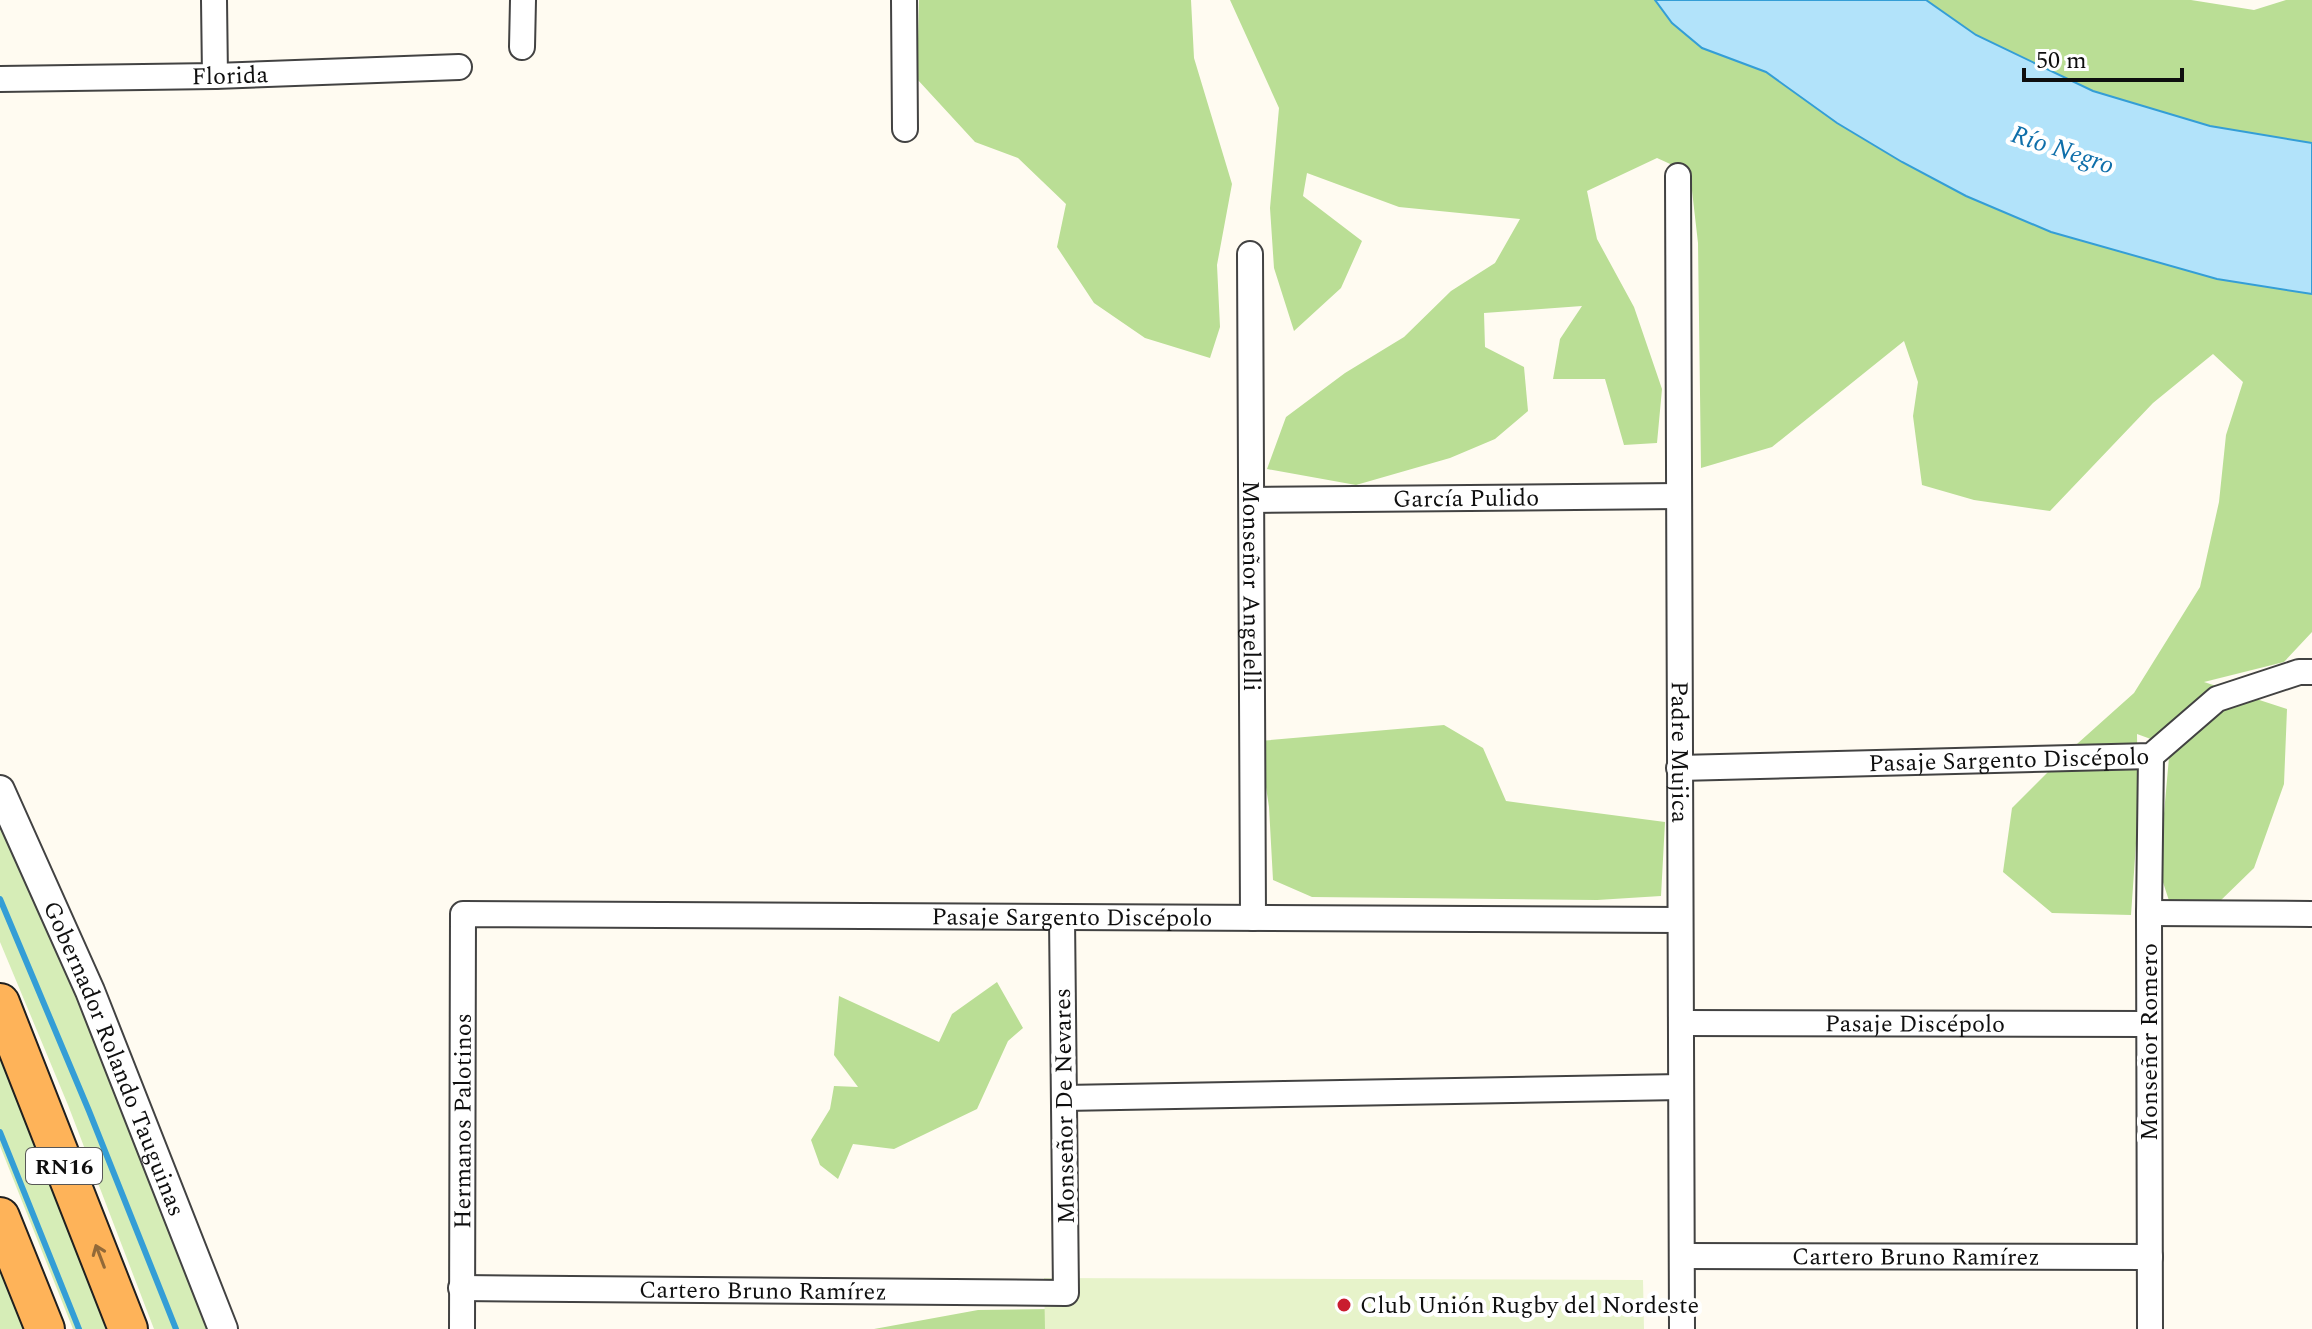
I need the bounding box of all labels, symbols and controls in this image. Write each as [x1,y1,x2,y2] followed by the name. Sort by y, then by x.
[2024,32,2182,82] scale bar
[2036,43,2087,79] text: 50 m
[191,57,269,95] street label: Florida
[2006,114,2119,185] water label: Río Negro
[1232,480,1269,692] street label: Monseñor Angelelli
[1393,480,1539,518] street label: García Pulido
[1661,681,1697,823] street label: Padre Mujica
[1868,739,2150,782] street label: Pasaje Sargento Discépolo
[33,895,194,1222] street label: Gobernador Rolando Tauguinas
[932,899,1212,937] street label: Pasaje Sargento Discépolo
[2132,943,2168,1141] street label: Monseñor Romero
[1045,988,1085,1224] street label: Monseñor De Nevares
[1825,1006,2005,1043] street label: Pasaje Discépolo
[445,1013,482,1229] street label: Hermanos Palotinos
[26,1148,102,1184] road number: RN16
[1792,1239,2040,1276] street label: Cartero Bruno Ramírez
[91,1244,106,1269] one-way arrow
[639,1272,887,1311] street label: Cartero Bruno Ramírez
[1360,1288,1699,1324] place label: Club Unión Rugby del Nordeste
[1335,1296,1353,1314] marker: Club Unión Rugby del Nordeste

